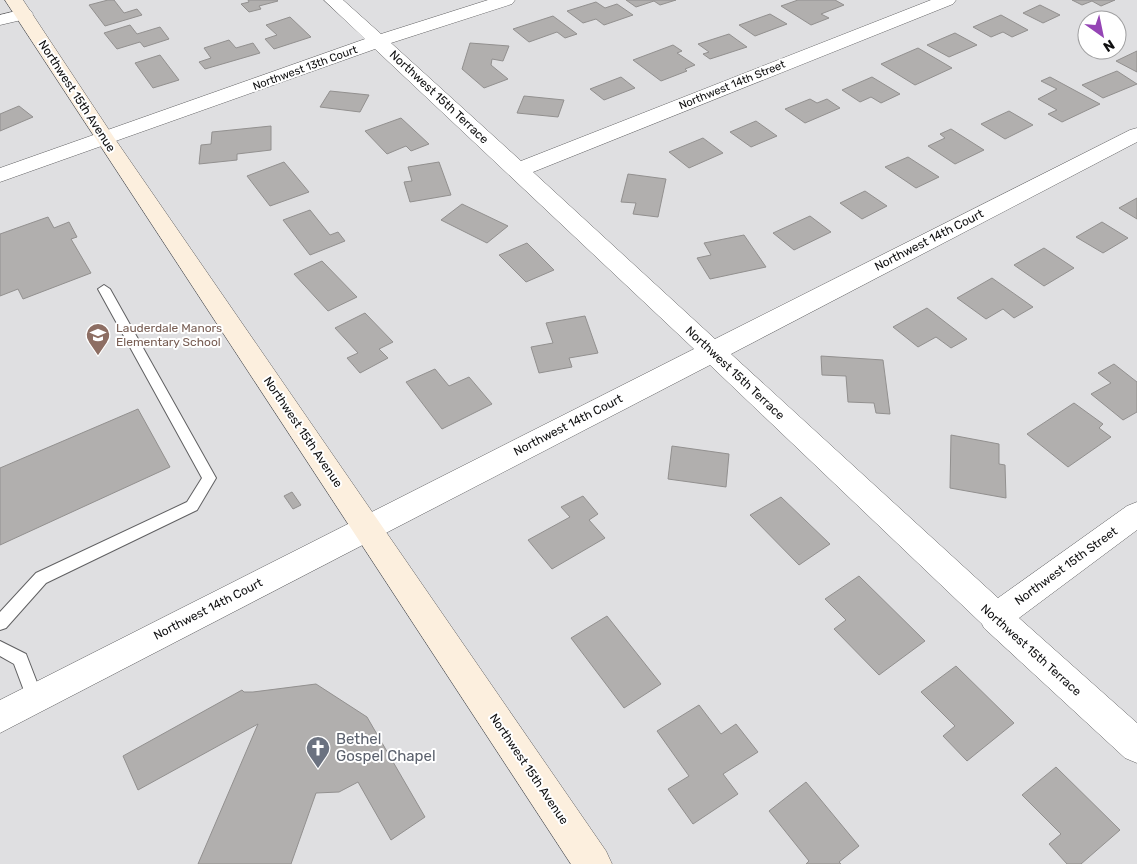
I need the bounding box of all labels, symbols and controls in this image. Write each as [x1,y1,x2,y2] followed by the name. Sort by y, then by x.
[1077,10,1127,60] north arrow
[1100,36,1118,55] text: N
[36,37,119,155] street label: Northwest 15th Avenue
[251,43,360,93] street label: Northwest 13th Court
[387,48,492,147] street label: Northwest 15th Terrace
[677,57,788,112] street label: Northwest 14th Street
[872,206,986,274] street label: Northwest 14th Court
[116,321,222,349] place label: Lauderdale Manors Elementary School
[85,322,111,356] school or university icon: Lauderdale Manors Elementary School
[683,324,788,423] street label: Northwest 15th Terrace
[261,374,345,490] street label: Northwest 15th Avenue
[511,391,625,459] street label: Northwest 14th Court
[1012,524,1120,608] street label: Northwest 15th Street
[151,575,265,643] street label: Northwest 14th Court
[978,601,1084,699] street label: Northwest 15th Terrace
[487,711,571,827] street label: Northwest 15th Avenue
[336,730,436,765] place label: Bethel Gospel Chapel
[305,735,331,769] church icon: Bethel Gospel Chapel

